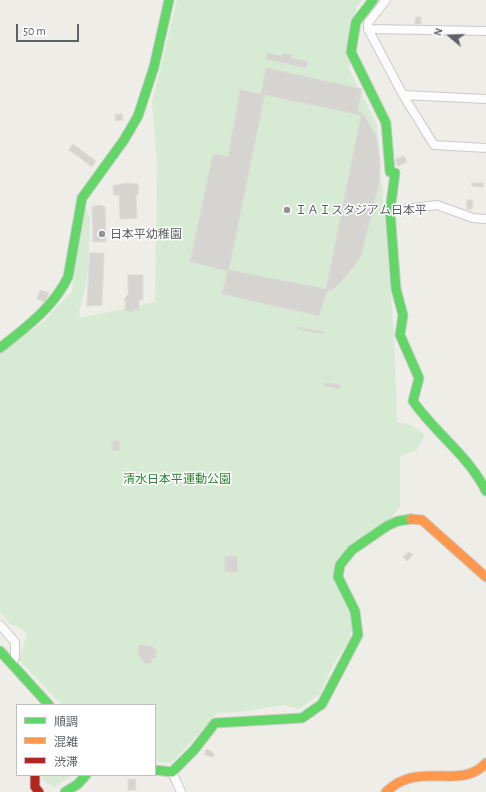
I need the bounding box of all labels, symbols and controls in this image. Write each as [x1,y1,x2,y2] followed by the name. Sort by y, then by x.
[18,16,81,42] scale bar
[430,16,470,56] north arrow
[23,25,46,37] text: 50 m
[432,27,445,37] text: N
[295,203,427,217] place label: ＩＡＩスタジアム日本平
[282,205,292,215] marker: ＩＡＩスタジアム日本平
[110,227,182,241] place label: 日本平幼稚園
[97,229,107,239] marker: 日本平幼稚園
[123,472,231,486] park label: 清水日本平運動公園
[16,704,156,776] legend
[54,716,78,728] text: 順調
[54,736,78,748] text: 混雑
[54,756,78,768] text: 渋滞

